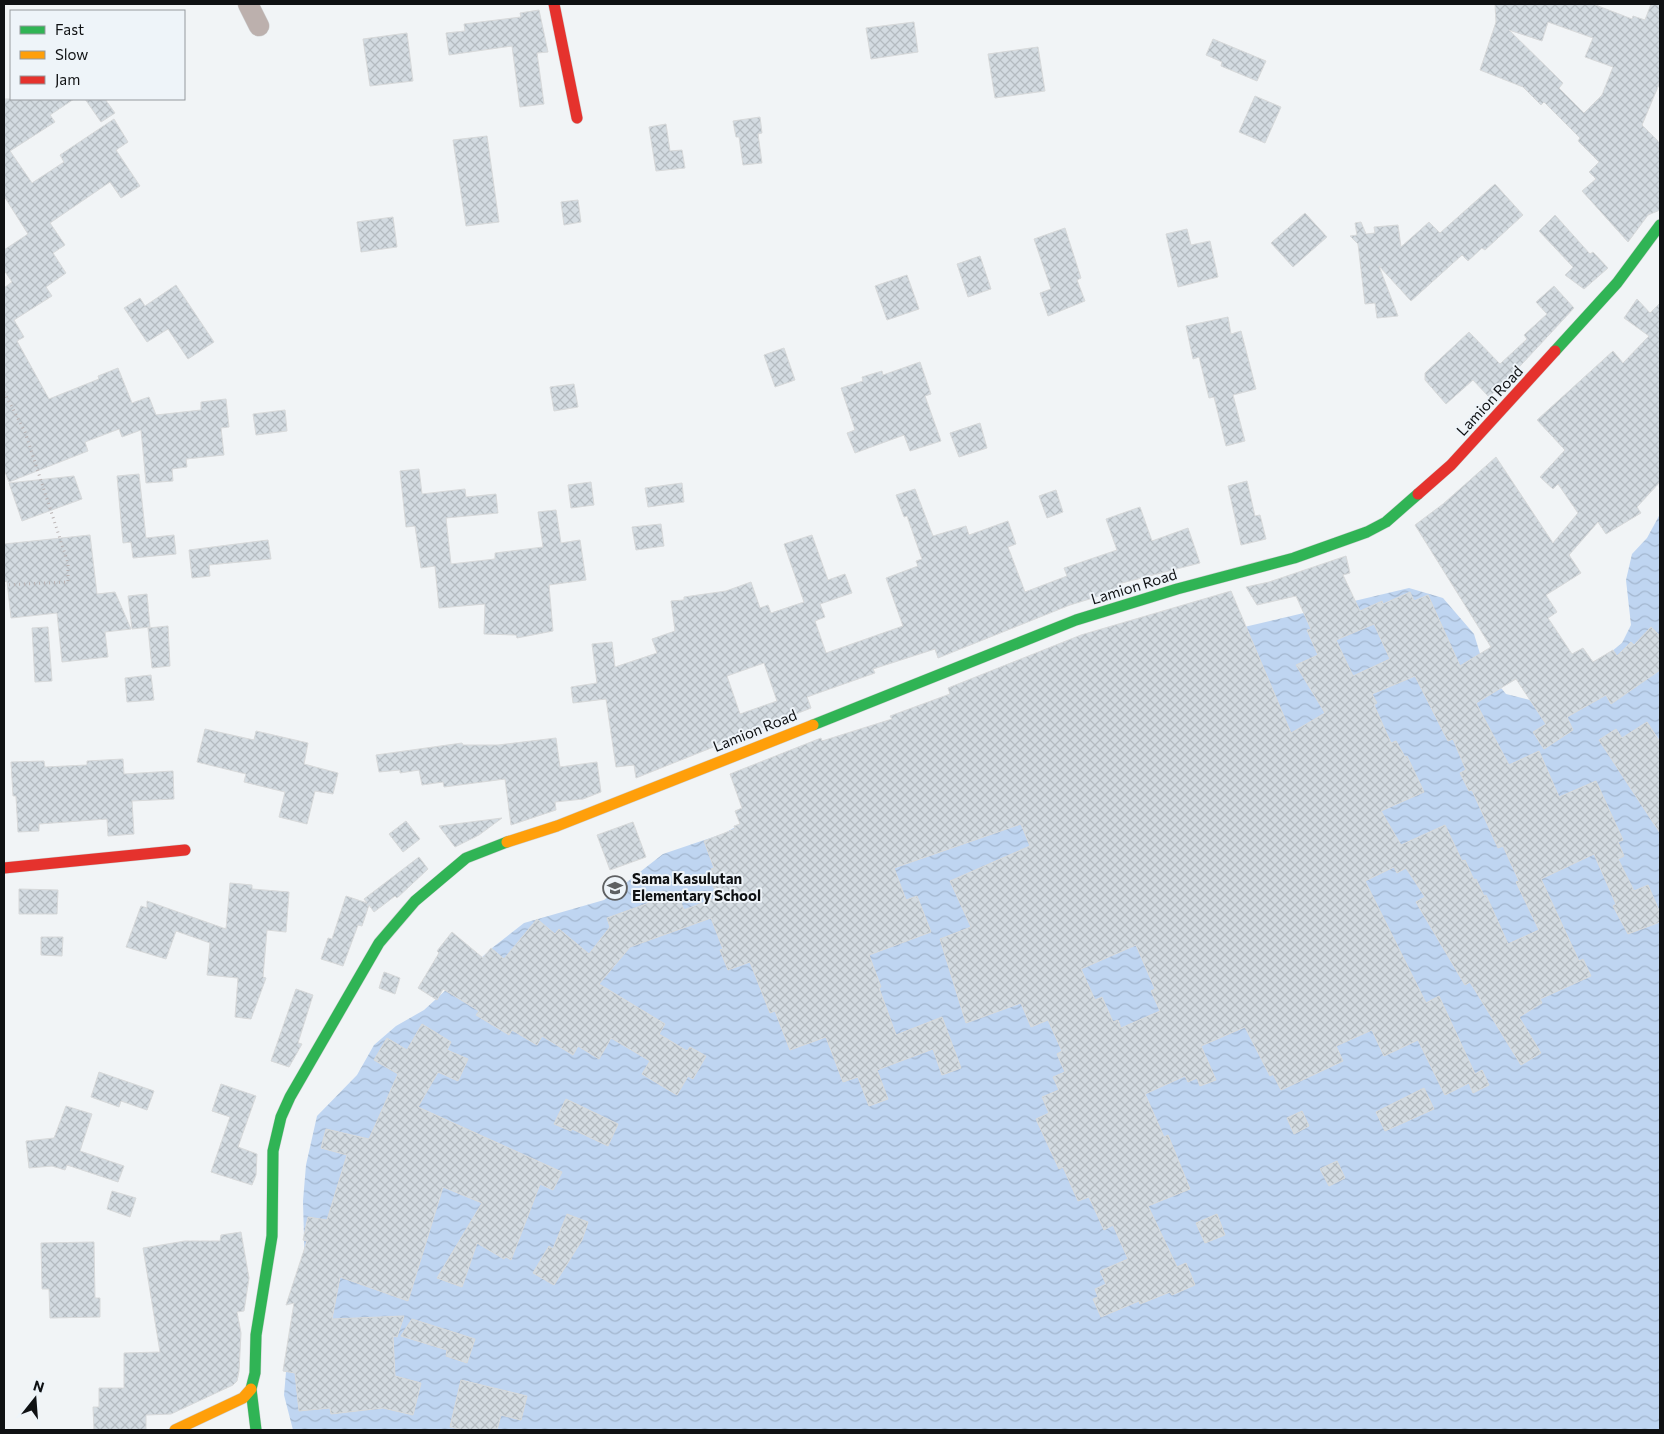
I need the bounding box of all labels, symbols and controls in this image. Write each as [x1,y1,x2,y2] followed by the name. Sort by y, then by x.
[10,10,185,100] legend
[55,20,84,38] text: Fast
[55,45,88,63] text: Slow
[55,70,80,88] text: Jam
[1452,362,1526,439] street label: Lamion Road
[1089,564,1179,608] street label: Lamion Road
[710,705,799,755] street label: Lamion Road
[632,869,761,904] place label: Sama Kasulutan Elementary School
[602,875,628,901] school or university icon: Sama Kasulutan Elementary School
[10,1374,60,1424] north arrow
[31,1376,46,1396] text: N

